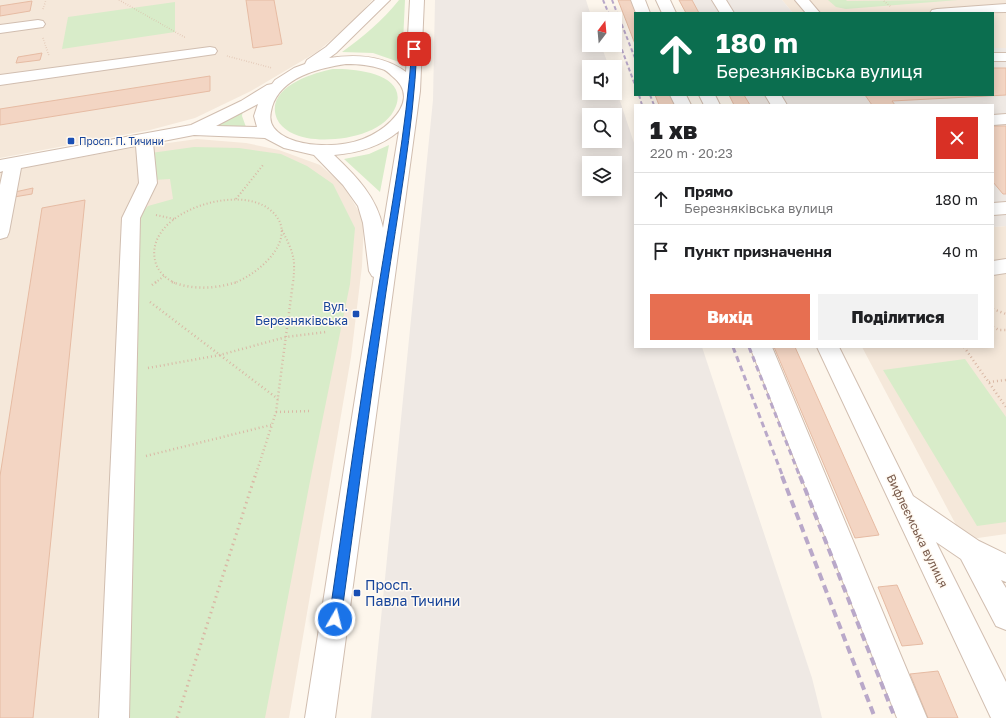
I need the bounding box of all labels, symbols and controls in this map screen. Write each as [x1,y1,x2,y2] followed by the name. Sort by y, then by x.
[582,12,622,52] north arrow
[582,12,622,196] map controls
[716,26,798,59] text: 180 m
[650,28,702,80] icon: ahead
[397,32,431,66] pin
[403,38,425,60] icon: arrive
[582,60,622,100] button: sound
[716,60,923,82] text: Березняківська вулиця
[582,108,622,148] button: search
[650,115,697,144] text: 1 хв
[936,117,978,159] button: close
[79,135,164,147] place label: Просп. П. Тичини
[66,136,76,146] marker: Просп. П. Тичини
[650,145,733,161] text: 220 m · 20:23
[582,156,622,196] button: layers
[684,182,733,200] text: Прямо
[650,188,672,210] icon: ahead
[935,190,978,208] text: 180 m
[684,200,833,216] text: Березняківська вулиця
[650,240,672,262] icon: arrive
[684,242,832,260] text: Пункт призначення
[943,242,978,260] text: 40 m
[650,294,810,340] button: Вихід
[818,294,978,340] button: Поділитися
[255,299,348,328] place label: Вул. Березняківська
[351,309,361,319] marker: Вул. Березняківська
[883,472,951,590] street label: Вифлеємська вулиця
[365,576,460,609] place label: Просп. Павла Тичини
[352,588,362,598] marker: Просп. Павла Тичини
[314,598,356,640] position arrow

